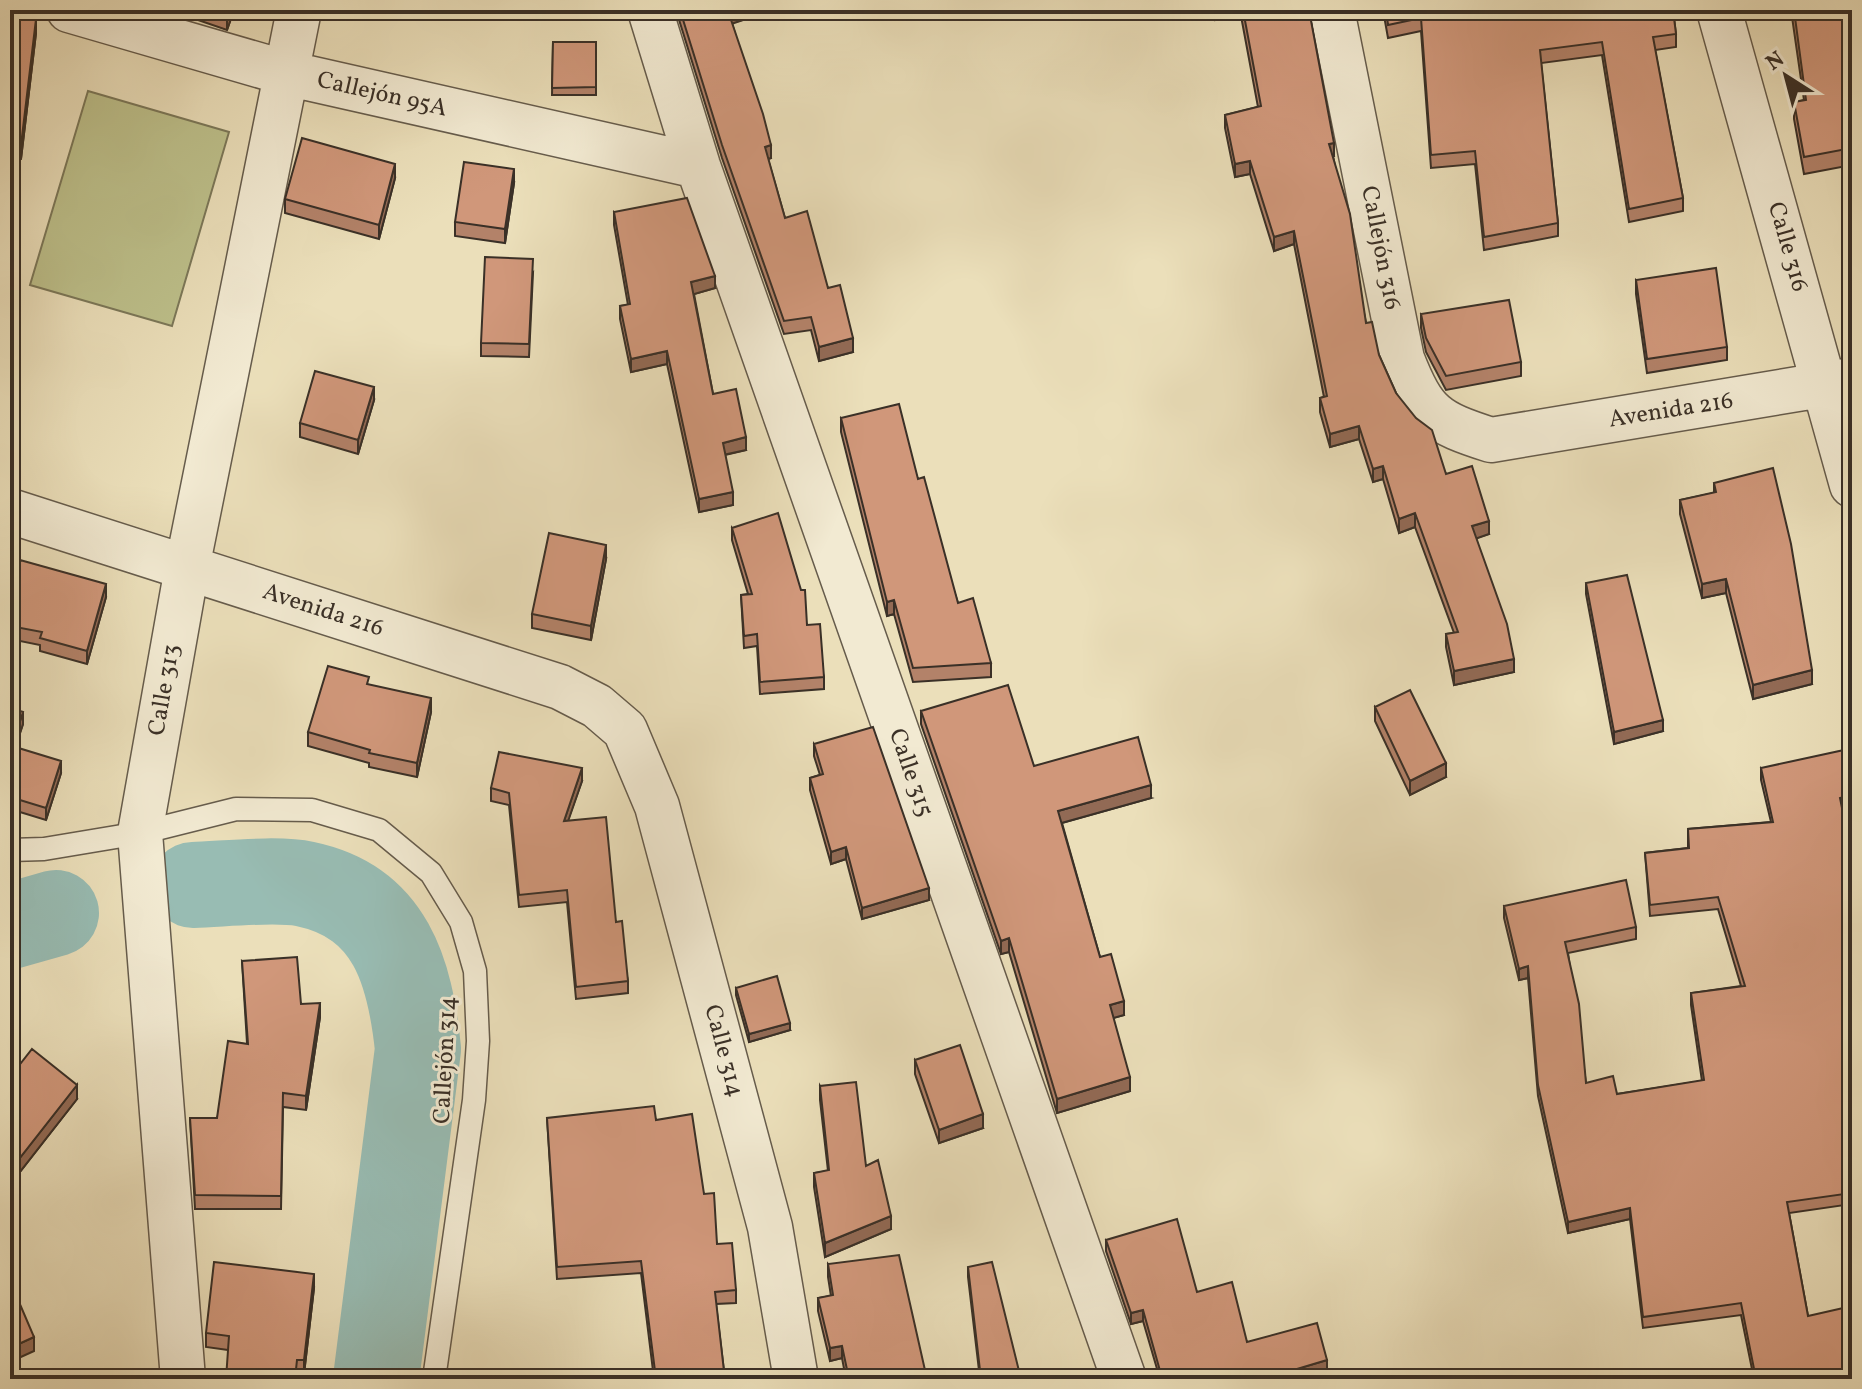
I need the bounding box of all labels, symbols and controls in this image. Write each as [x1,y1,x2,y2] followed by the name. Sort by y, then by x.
[1746,36,1826,116] north arrow
[1760,45,1791,79] text: N
[314,64,451,127] street label: Callejón 95A
[1351,183,1409,313] street label: Callejón 316
[1758,198,1816,296] street label: Calle 316
[1606,384,1736,438] street label: Avenida 216
[258,575,388,647] street label: Avenida 216
[140,642,190,738] street label: Calle 313
[879,724,941,822] street label: Calle 315
[426,995,466,1125] street label: Callejón 314
[694,1001,752,1101] street label: Calle 314

